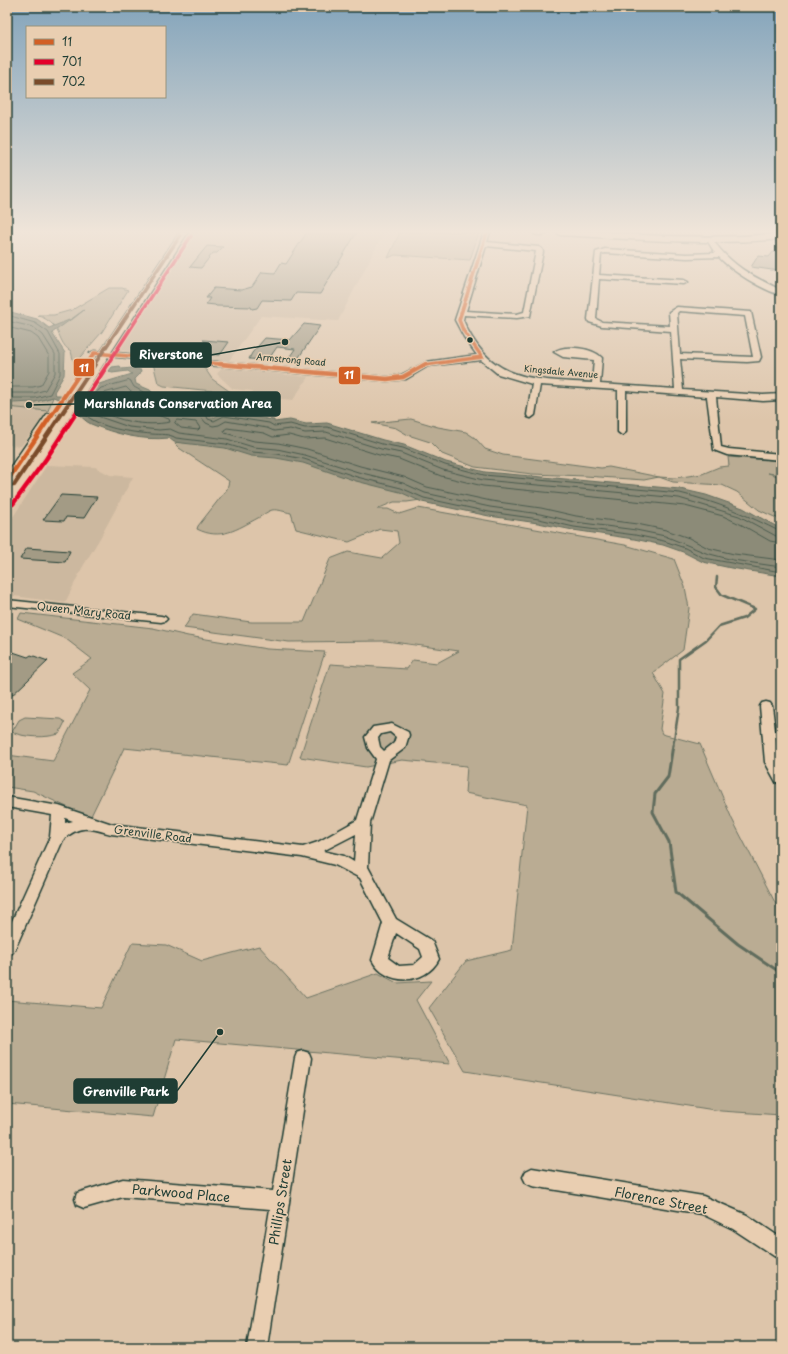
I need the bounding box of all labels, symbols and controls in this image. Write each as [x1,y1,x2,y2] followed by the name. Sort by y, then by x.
[26,26,166,98] legend
[62,32,72,50] text: 11
[62,52,82,70] text: 701
[62,72,85,90] text: 702
[465,335,475,345] unlabelled marker
[131,343,211,367] callout: Riverstone
[139,345,203,363] text: Riverstone
[256,349,327,369] street label: Armstrong Road
[73,358,95,377] line badge: 11
[79,359,89,376] text: 11
[523,361,599,381] street label: Kingsdale Avenue
[338,366,361,385] line badge: 11
[344,366,354,383] text: 11
[75,392,280,416] callout: Marshlands Conservation Area
[84,394,273,412] text: Marshlands Conservation Area
[36,597,132,624] street label: Queen Mary Road
[113,820,193,847] street label: Grenville Road
[74,1079,177,1103] callout: Grenville Park
[83,1082,169,1100] text: Grenville Park
[263,1157,296,1246] street label: Phillips Street
[131,1179,231,1206] street label: Parkwood Place
[613,1181,709,1218] street label: Florence Street

